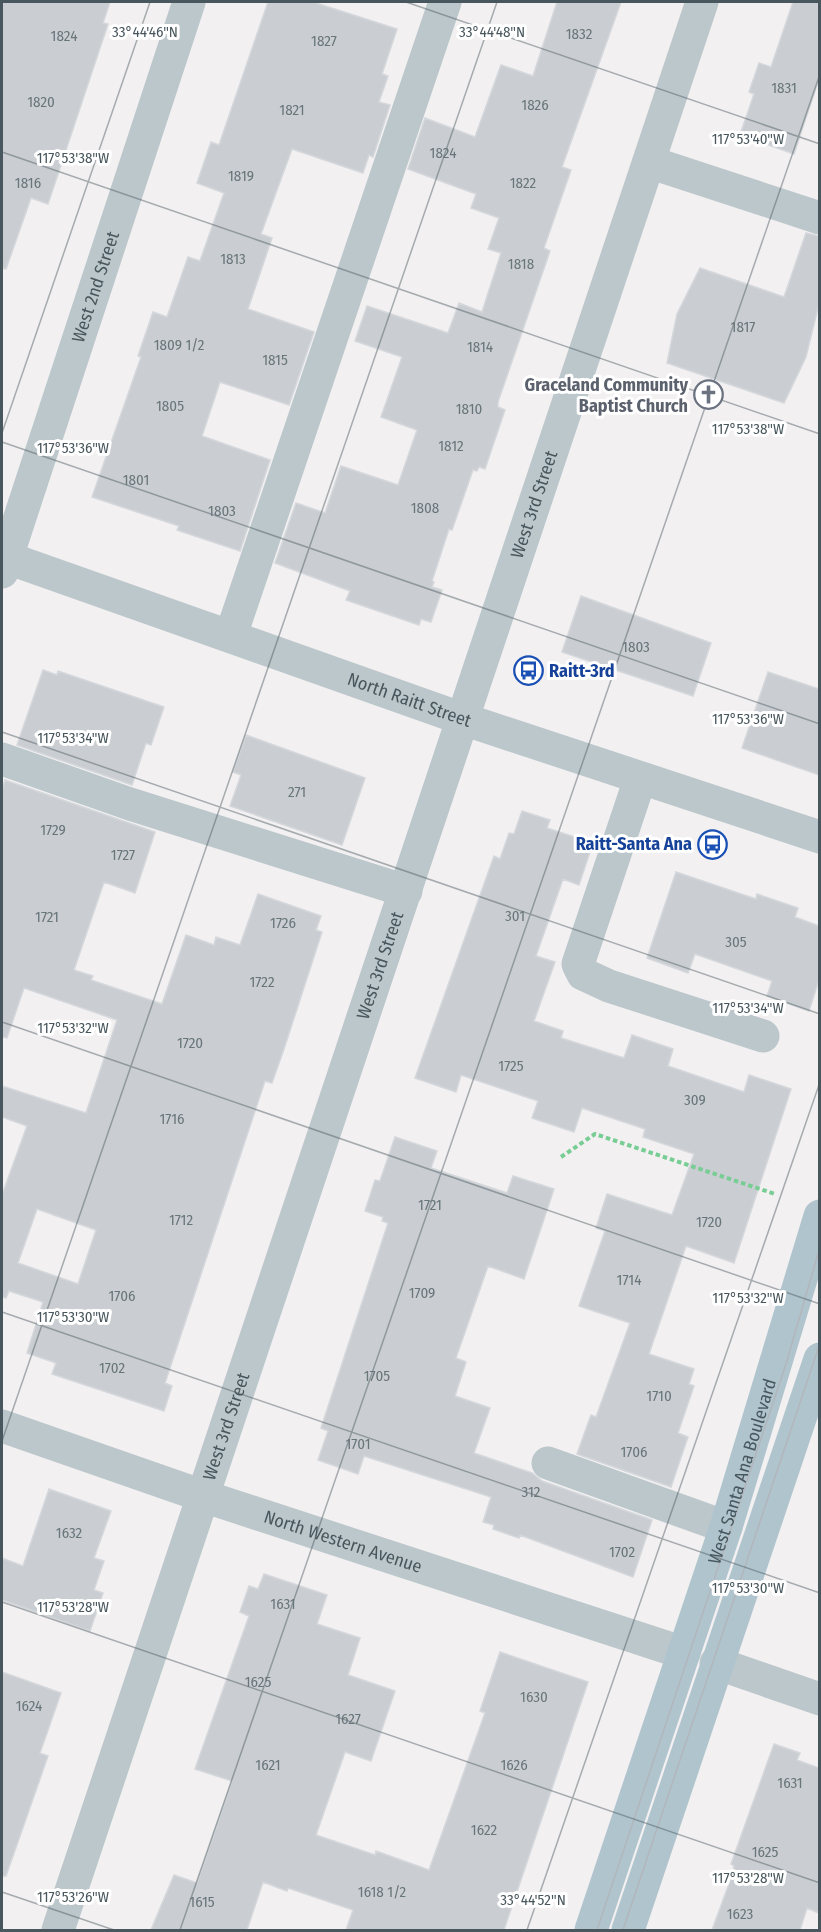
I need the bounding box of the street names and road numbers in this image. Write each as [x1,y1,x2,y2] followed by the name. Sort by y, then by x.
[67,228,124,345] street label: West 2nd Street
[506,448,562,561] street label: West 3rd Street
[344,668,474,732] street label: North Raitt Street
[352,909,408,1022] street label: West 3rd Street
[198,1370,254,1483] street label: West 3rd Street
[703,1376,781,1567] street label: West Santa Ana Boulevard
[261,1506,425,1578] street label: North Western Avenue

